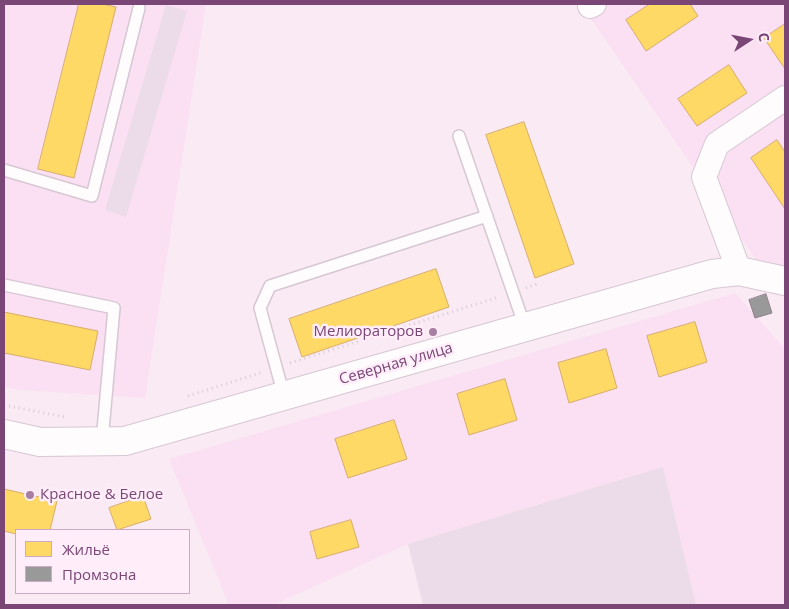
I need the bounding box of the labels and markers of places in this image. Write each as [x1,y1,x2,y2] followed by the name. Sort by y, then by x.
[314,323,423,341] place label: Мелиораторов
[427,326,439,338] marker: Мелиораторов
[40,486,163,504] place label: Красное & Белое
[24,489,36,501] marker: Красное & Белое

